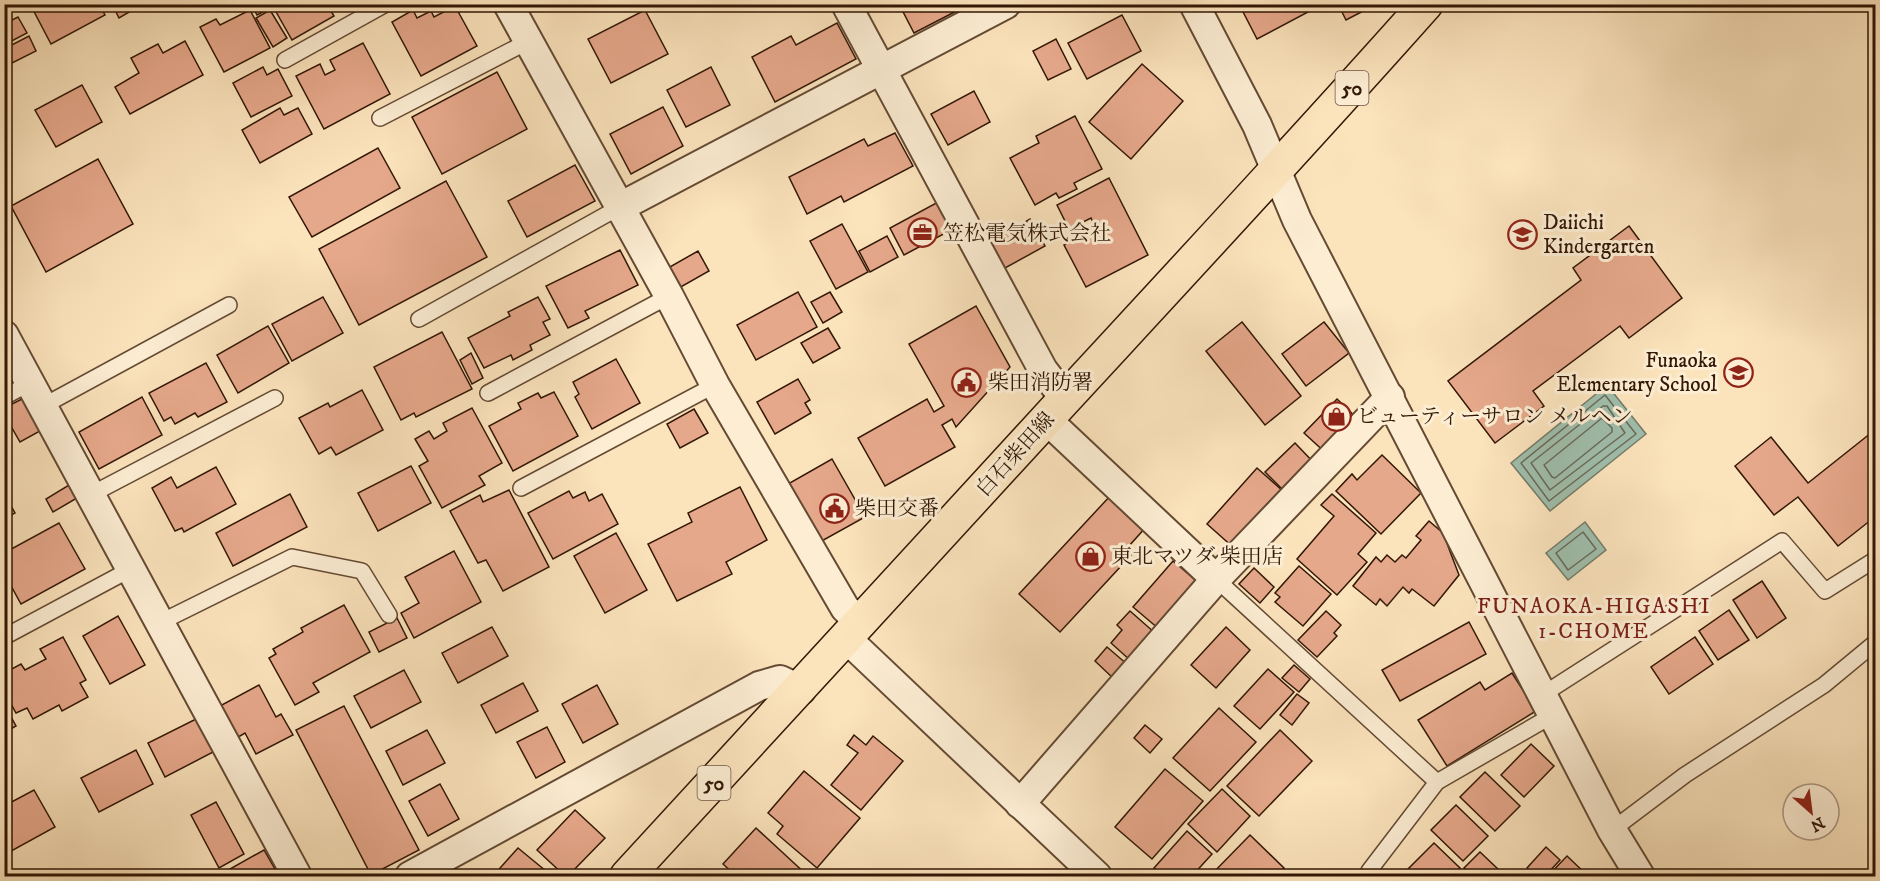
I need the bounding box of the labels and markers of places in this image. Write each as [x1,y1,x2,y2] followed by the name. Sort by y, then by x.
[1543,210,1654,260] place label: Daiichi Kindergarten
[906,217,938,249] office icon: 笠松電気株式会社
[1506,218,1538,250] school or university icon: Daiichi Kindergarten
[943,221,1111,247] place label: 笠松電気株式会社
[1556,348,1718,398] place label: Funaoka Elementary School
[1722,356,1754,388] school or university icon: Funaoka Elementary School
[951,366,983,398] public building icon: 柴田消防署
[988,370,1093,396] place label: 柴田消防署
[1320,400,1352,432] shop icon: ビューティーサロン メルヘン
[1357,404,1633,430] place label: ビューティーサロン メルヘン
[818,492,850,524] public building icon: 柴田交番
[855,496,939,522] place label: 柴田交番
[1074,540,1106,572] shop icon: 東北マツダ 柴田店
[1111,544,1283,570] place label: 東北マツダ 柴田店

